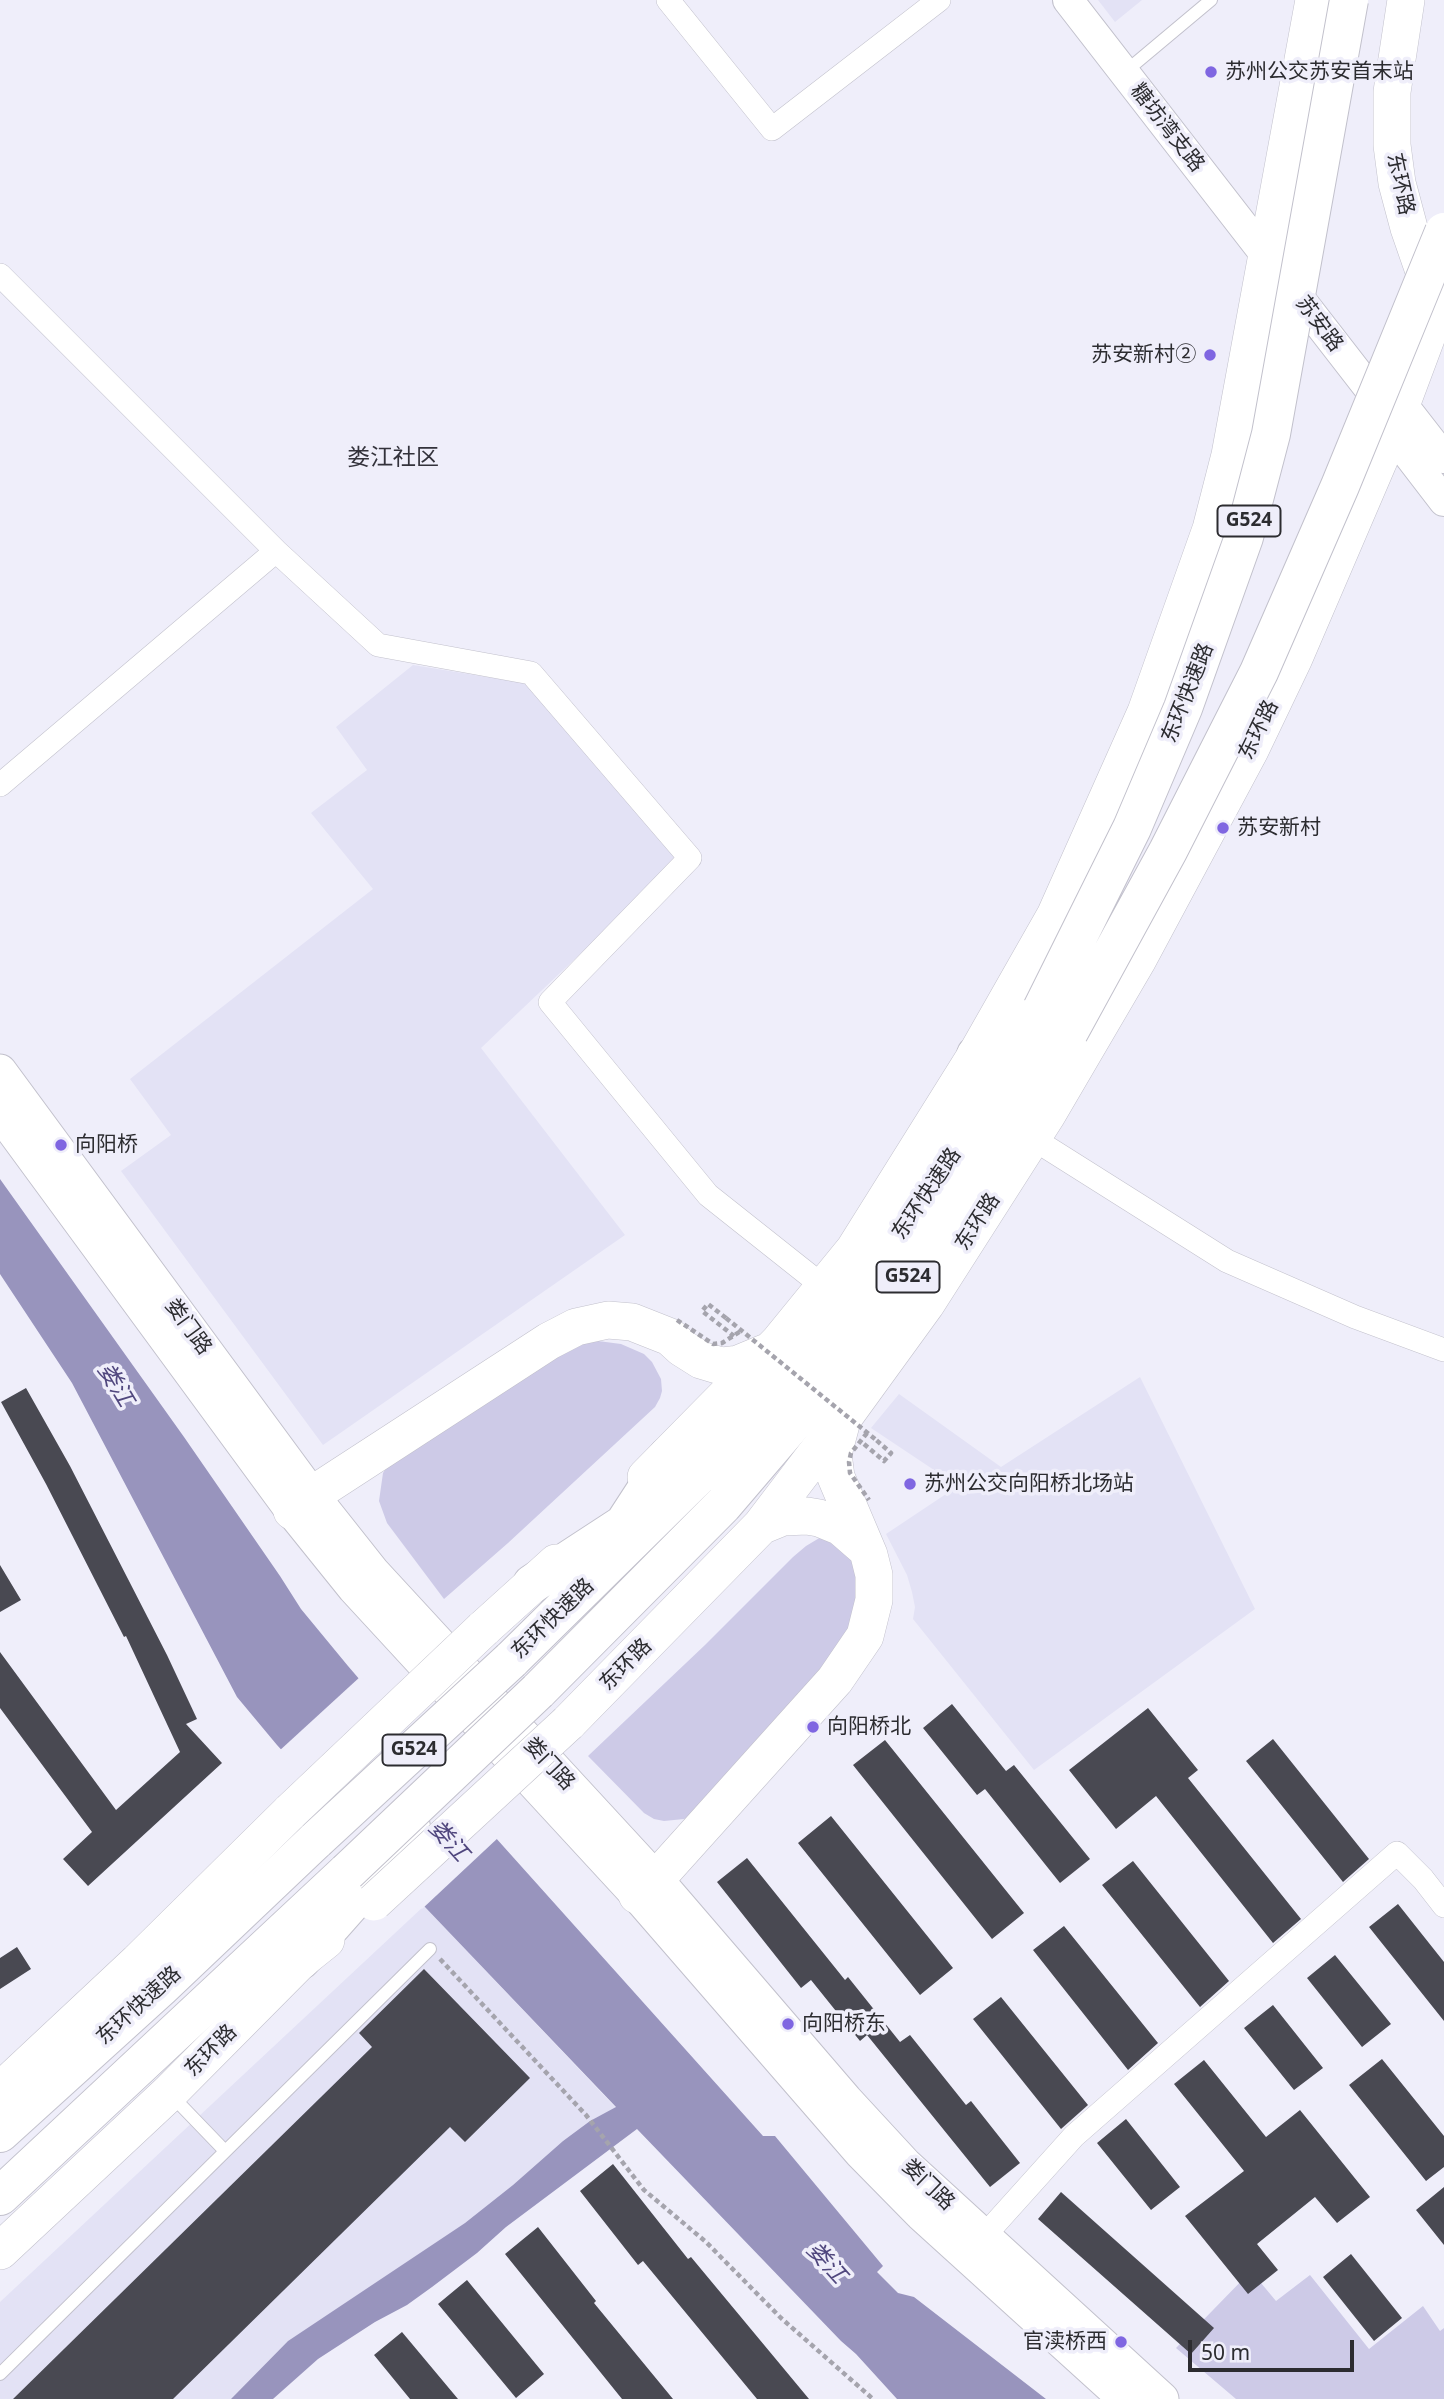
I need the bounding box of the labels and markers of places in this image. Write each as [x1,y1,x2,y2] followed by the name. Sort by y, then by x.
[1225,59,1414,85] place label: 苏州公交苏安首末站
[1203,64,1219,80] marker: 苏州公交苏安首末站
[1091,342,1196,368] place label: 苏安新村②
[1202,347,1218,363] marker: 苏安新村②
[1237,815,1321,841] place label: 苏安新村
[1215,820,1231,836] marker: 苏安新村
[75,1132,138,1158] place label: 向阳桥
[53,1137,69,1153] marker: 向阳桥
[924,1471,1134,1497] place label: 苏州公交向阳桥北场站
[902,1476,918,1492] marker: 苏州公交向阳桥北场站
[827,1714,911,1740] place label: 向阳桥北
[805,1719,821,1735] marker: 向阳桥北
[802,2011,886,2037] place label: 向阳桥东
[780,2016,796,2032] marker: 向阳桥东
[1023,2329,1107,2355] place label: 官渎桥西
[1113,2334,1129,2350] marker: 官渎桥西

